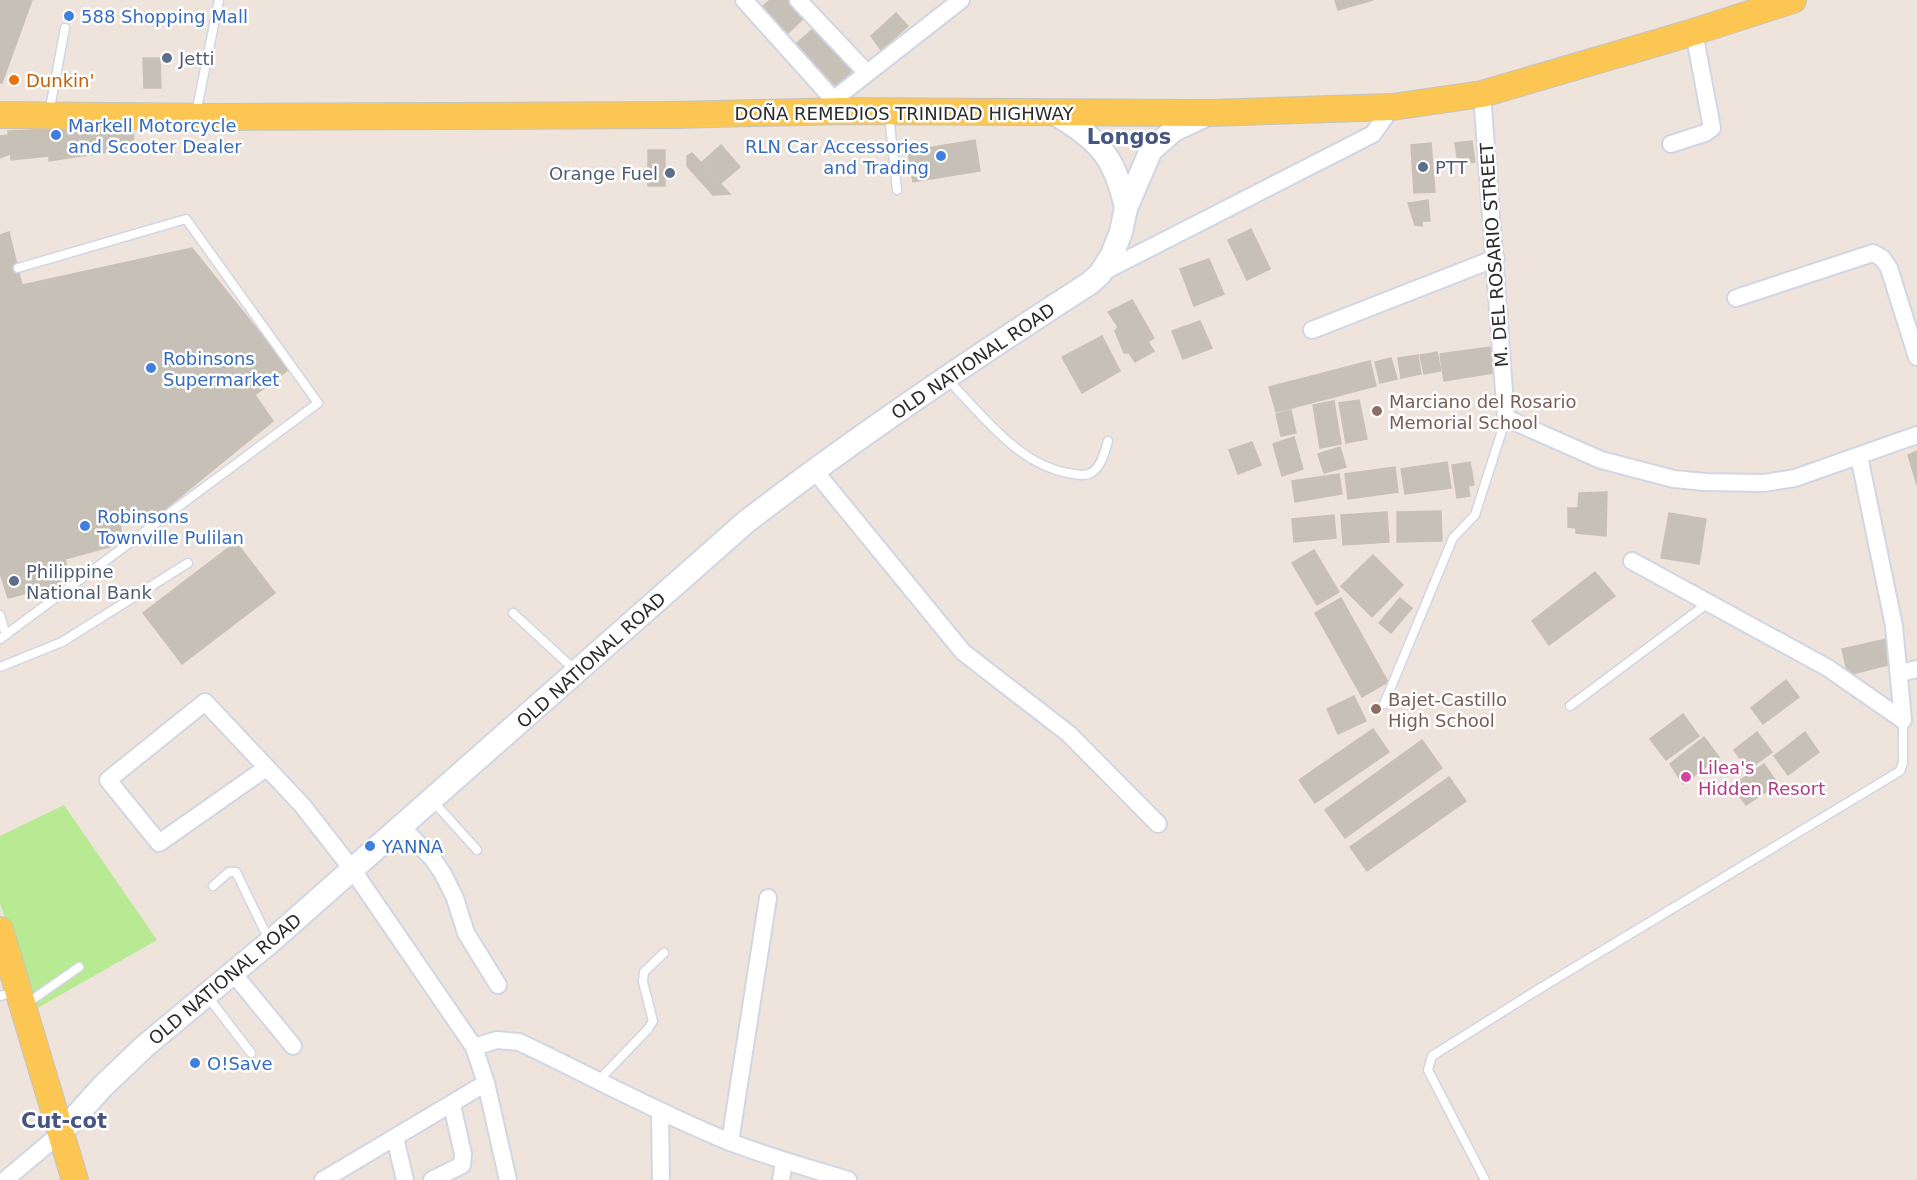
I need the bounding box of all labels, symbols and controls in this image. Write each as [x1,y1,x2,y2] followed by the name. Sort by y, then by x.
[81,6,248,27] place label: 588 Shopping Mall
[62,9,76,23] marker: 588 Shopping Mall
[178,48,215,69] place label: Jetti
[160,51,174,65] marker: Jetti
[26,70,94,91] place label: Dunkin'
[7,73,21,87] marker: Dunkin'
[735,103,1074,124] street label: DOÑA REMEDIOS TRINIDAD HIGHWAY
[68,115,242,157] place label: Markell Motorcycle and Scooter Dealer
[1087,125,1171,149] district label: Longos
[49,128,63,142] marker: Markell Motorcycle and Scooter Dealer
[745,136,929,178] place label: RLN Car Accessories and Trading
[1476,141,1512,368] street label: M. DEL ROSARIO STREET
[934,149,948,163] marker: RLN Car Accessories and Trading
[1435,157,1469,178] place label: PTT
[1416,160,1430,174] marker: PTT
[549,163,658,184] place label: Orange Fuel
[663,166,677,180] marker: Orange Fuel
[887,298,1059,424] street label: OLD NATIONAL ROAD
[163,348,279,390] place label: Robinsons Supermarket
[144,361,158,375] marker: Robinsons Supermarket
[1389,391,1576,433] place label: Marciano del Rosario Memorial School
[1370,404,1384,418] marker: Marciano del Rosario Memorial School
[96,506,244,548] place label: Robinsons Townville Pulilan
[78,519,92,533] marker: Robinsons Townville Pulilan
[26,561,153,603] place label: Philippine National Bank
[7,574,21,588] marker: Philippine National Bank
[512,588,670,732] street label: OLD NATIONAL ROAD
[1388,689,1507,731] place label: Bajet-Castillo High School
[1369,702,1383,716] marker: Bajet-Castillo High School
[1698,757,1825,799] place label: Lilea's Hidden Resort
[1679,770,1693,784] marker: Lilea's Hidden Resort
[381,836,444,857] place label: YANNA
[363,839,377,853] marker: YANNA
[144,909,306,1049] street label: OLD NATIONAL ROAD
[207,1053,273,1074] place label: O!Save
[188,1056,202,1070] marker: O!Save
[21,1109,107,1133] district label: Cut-cot

